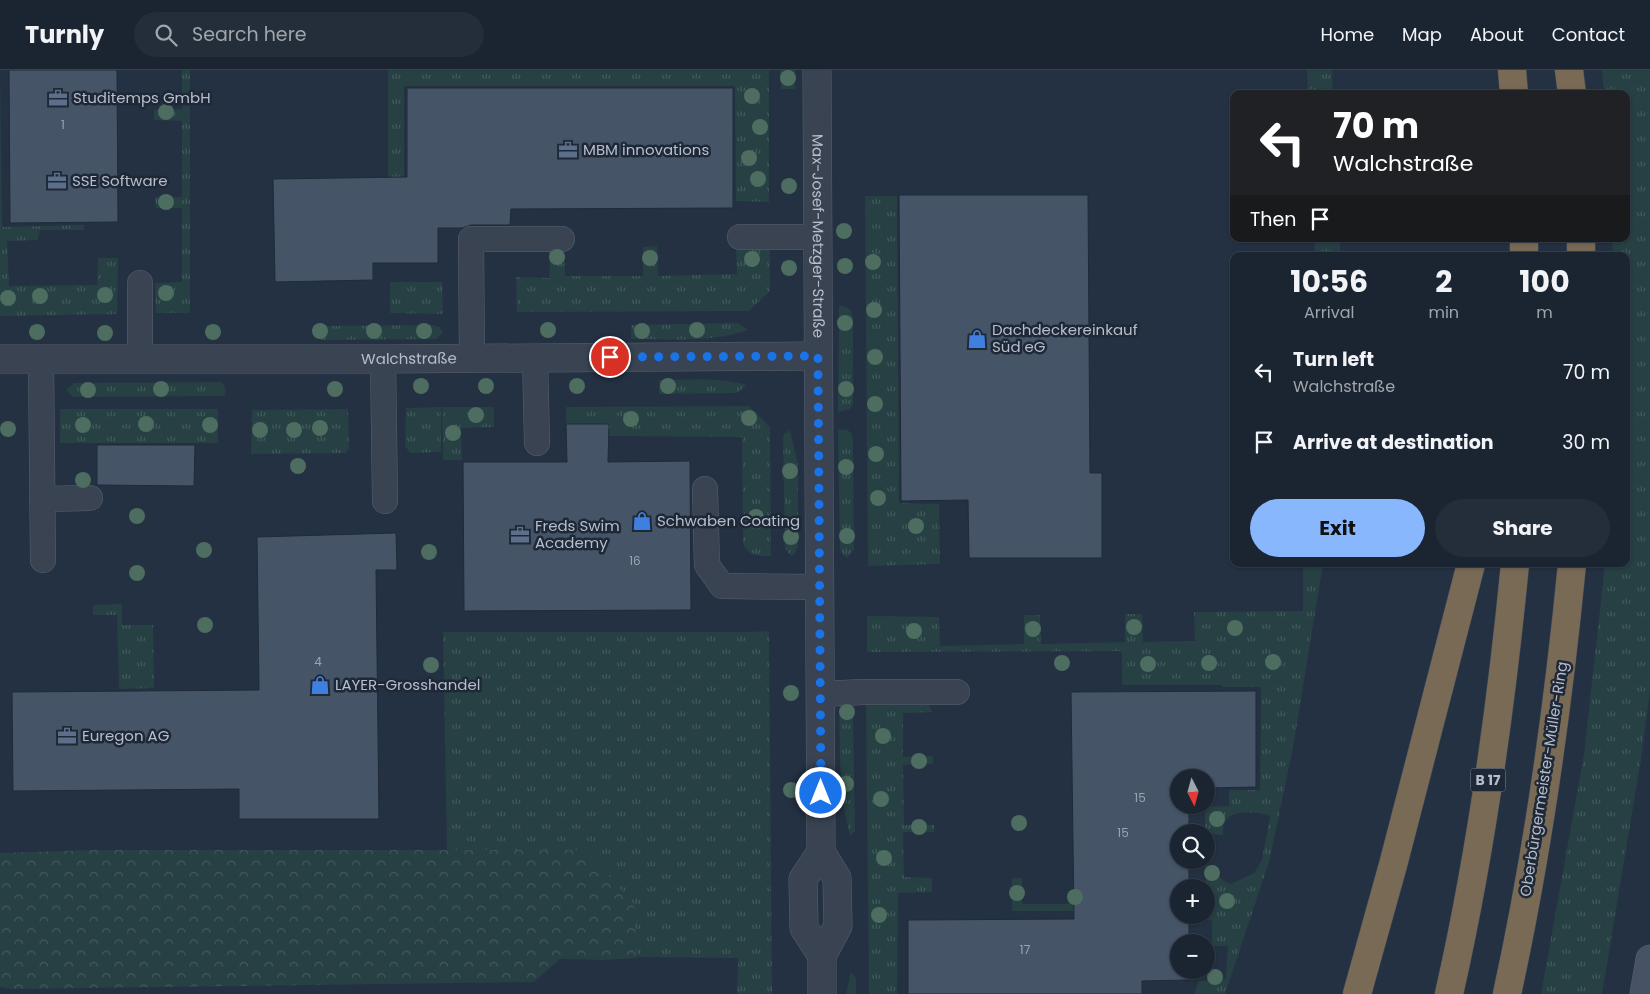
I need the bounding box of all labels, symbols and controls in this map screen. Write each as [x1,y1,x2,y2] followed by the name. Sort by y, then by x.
[134,12,484,57] search box
[25,18,104,51] text: Turnly
[152,21,180,49] icon: search
[192,21,307,48] text: Search here
[1320,22,1374,47] text: Home
[1402,22,1442,47] text: Map
[1470,22,1524,47] text: About
[1552,22,1625,47] text: Contact
[47,87,69,109] office icon: Studitemps GmbH
[73,87,211,108] place label: Studitemps GmbH
[1333,101,1419,150] text: 70 m
[1250,110,1315,175] icon: left
[61,116,65,133] house number: 1
[807,134,829,338] street label: Max-Josef-Metzger-Straße
[557,139,579,161] office icon: MBM innovations
[583,139,709,160] place label: MBM innovations
[1333,148,1473,179] text: Walchstraße
[46,170,68,192] office icon: SSE Software
[72,170,167,191] place label: SSE Software
[1306,205,1334,233] icon: arrive
[1250,206,1296,233] text: Then
[1290,260,1368,303] text: 10:56
[1435,260,1452,303] text: 2
[1519,260,1570,303] text: 100
[1304,301,1354,324] text: Arrival
[1428,301,1459,324] text: min
[1536,301,1553,324] text: m
[992,319,1138,357] place label: Dachdeckereinkauf Süd eG
[966,328,988,350] shop icon: Dachdeckereinkauf Süd eG
[589,336,631,378] pin
[596,343,624,371] icon: arrive
[1293,346,1374,373] text: Turn left
[361,347,457,369] street label: Walchstraße
[1250,358,1278,386] icon: left
[1563,359,1610,386] text: 70 m
[1293,375,1395,398] text: Walchstraße
[1250,428,1278,456] icon: arrive
[1293,429,1494,456] text: Arrive at destination
[1562,429,1610,456] text: 30 m
[1250,499,1425,557] button: Exit
[1435,499,1610,557] button: Share
[631,510,653,532] shop icon: Schwaben Coating
[657,510,800,531] place label: Schwaben Coating
[535,515,620,553] place label: Freds Swim Academy
[509,524,531,546] office icon: Freds Swim Academy
[629,552,641,569] house number: 16
[314,653,322,670] house number: 4
[1515,660,1572,898] street label: Oberbürgermeister-Müller-Ring
[309,674,331,696] shop icon: LAYER-Grosshandel
[335,674,480,695] place label: LAYER-Grosshandel
[56,725,78,747] office icon: Euregon AG
[82,725,170,746] place label: Euregon AG
[794,766,846,818] position arrow
[1470,768,1506,792] road number: B 17
[1170,769,1215,814] north arrow
[1170,769,1215,979] map controls
[1134,789,1146,806] house number: 15
[1117,824,1129,841] house number: 15
[1170,824,1215,869] button: search
[1170,879,1215,924] button: +
[1170,934,1215,979] button: −
[1020,941,1031,958] house number: 17

